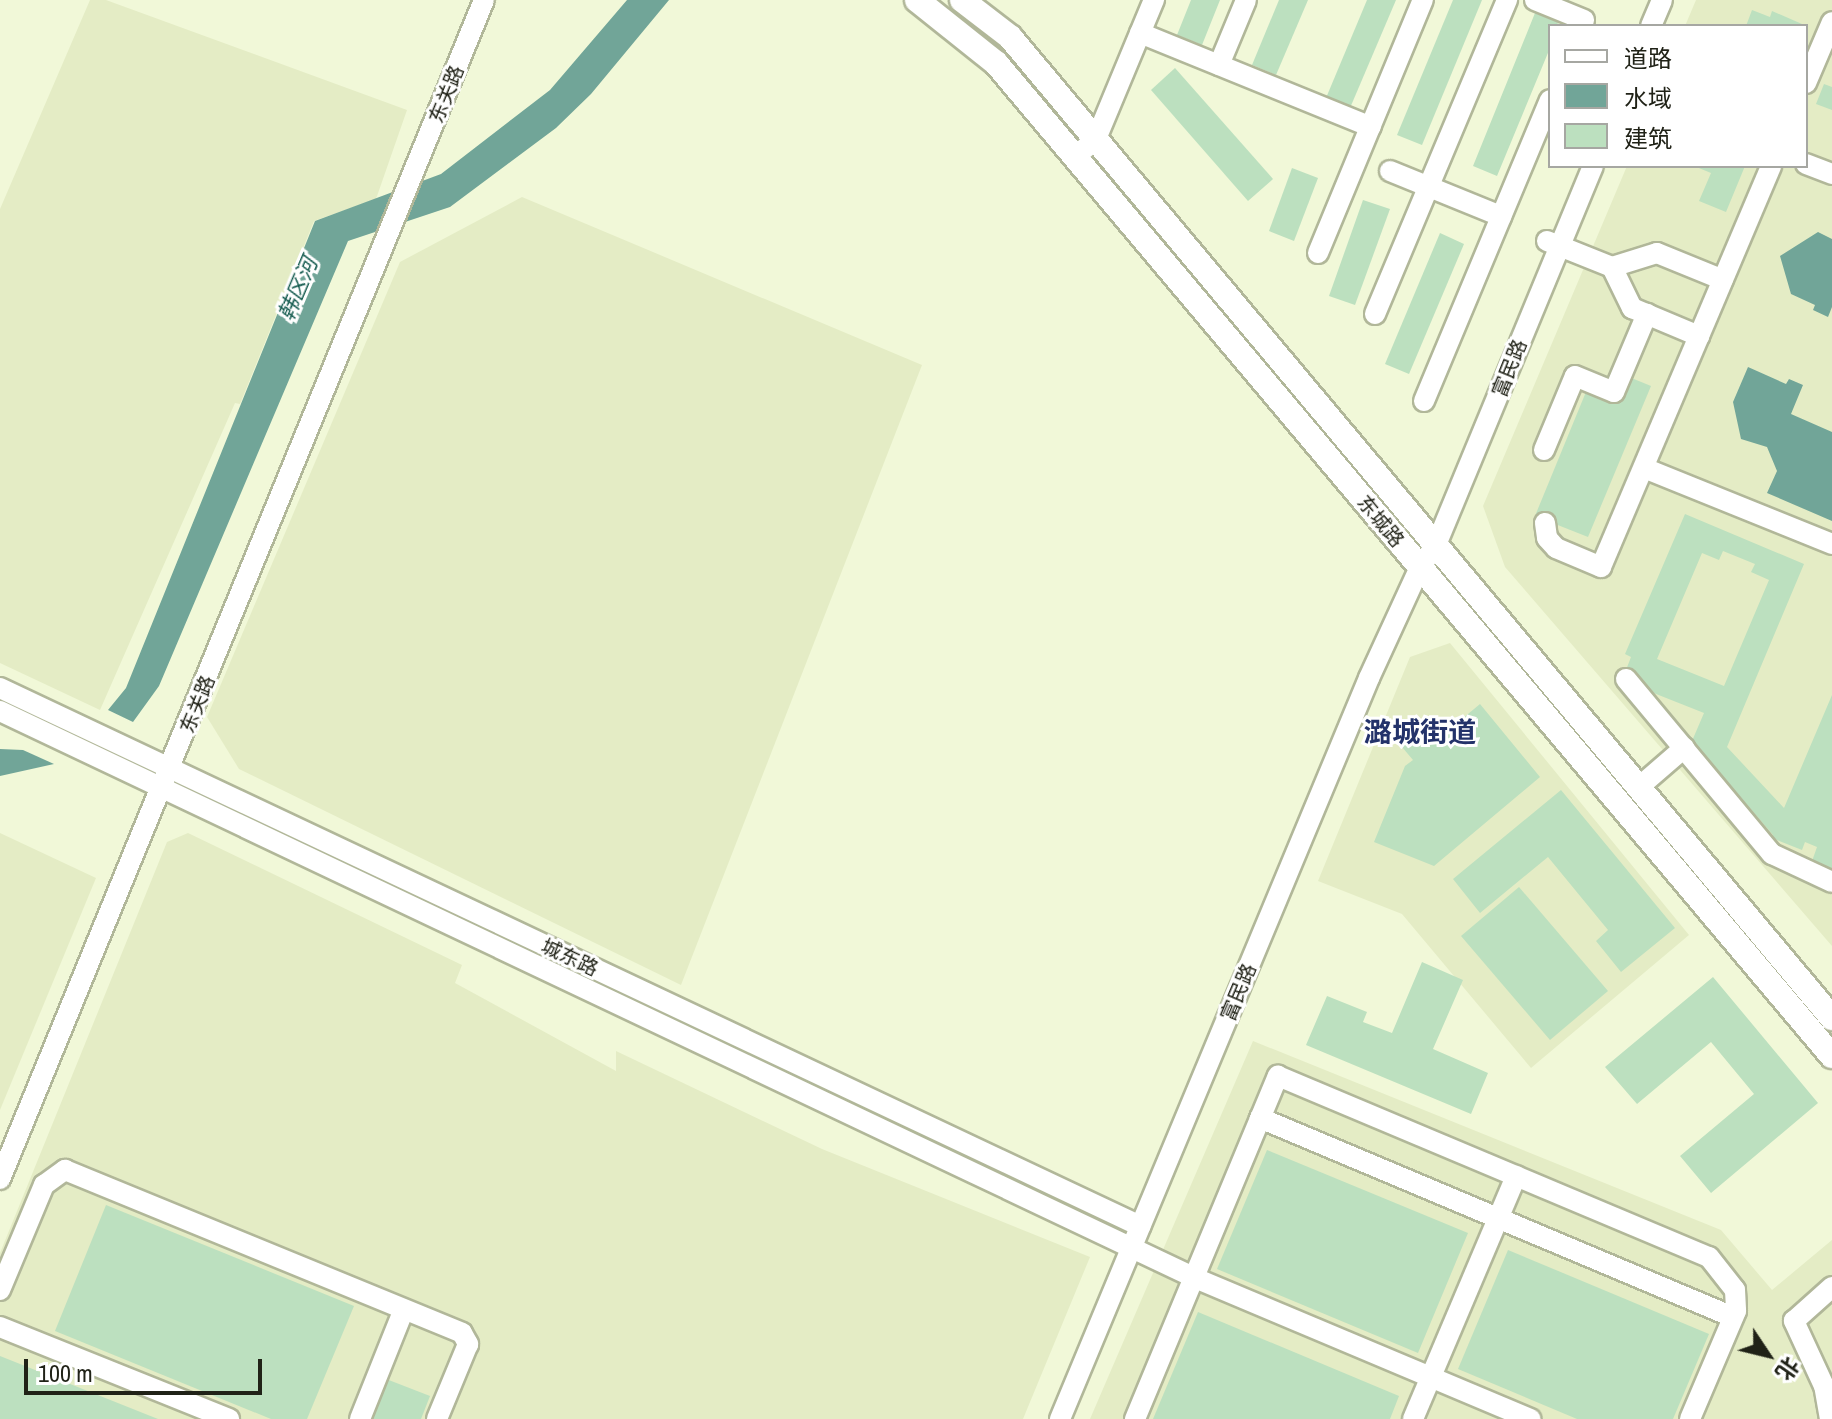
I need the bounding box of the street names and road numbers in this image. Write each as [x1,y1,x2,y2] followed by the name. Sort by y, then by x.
[424,62,468,126] street label: 东关路
[1487,336,1531,400] street label: 富民路
[1353,490,1409,552] street label: 东城路
[175,672,219,736] street label: 东关路
[538,933,602,981] street label: 城东路
[1215,960,1261,1024] street label: 富民路

